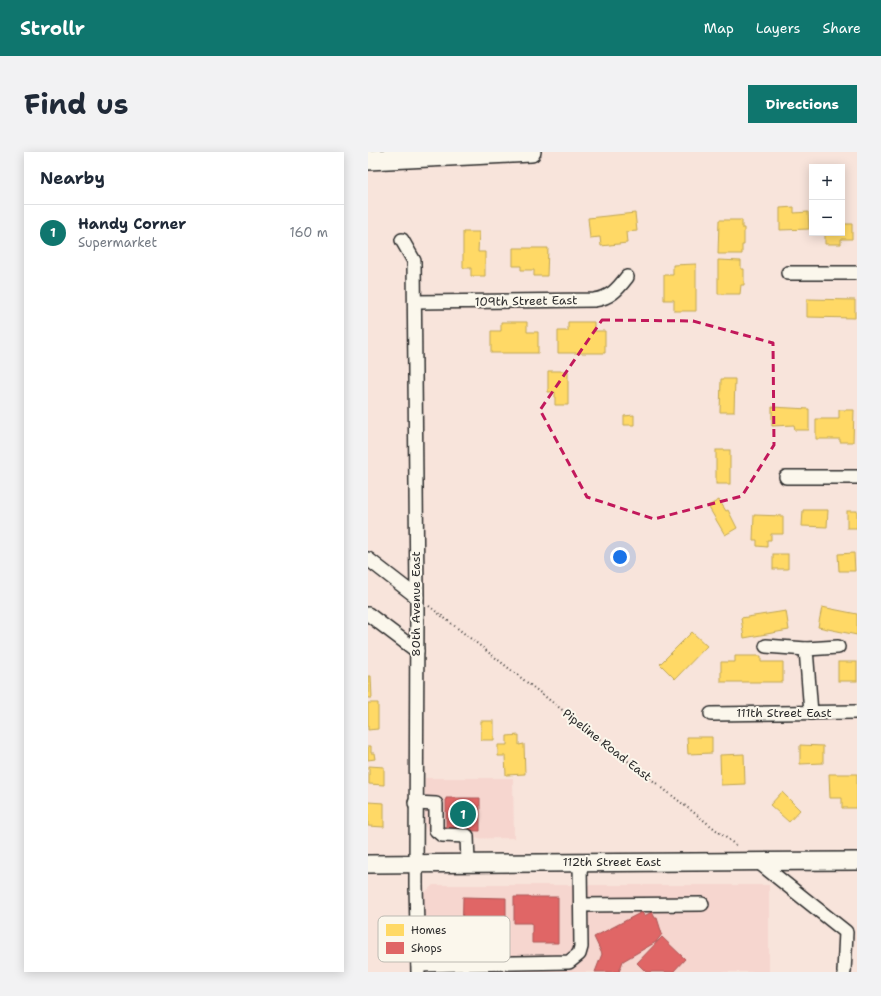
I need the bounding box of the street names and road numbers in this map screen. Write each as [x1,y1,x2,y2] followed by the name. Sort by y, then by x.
[475,292,577,310] street label: 109th Street East
[408,551,424,657] street label: 80th Avenue East
[559,705,655,785] street label: Pipeline Road East
[736,705,832,721] street label: 111th Street East
[563,854,661,870] street label: 112th Street East

